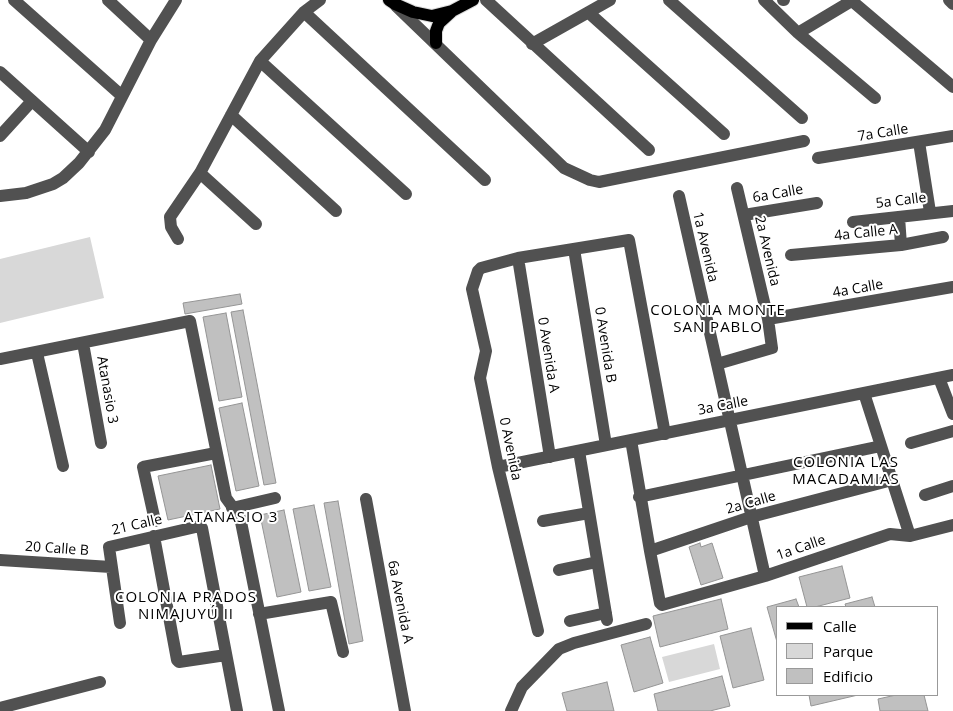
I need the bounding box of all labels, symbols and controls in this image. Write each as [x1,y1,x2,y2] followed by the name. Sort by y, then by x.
[857,121,909,145] street label: 7a Calle
[751,181,805,207] street label: 6a Calle
[875,190,927,212] street label: 5a Calle
[689,210,721,284] street label: 1a Avenida
[751,214,783,288] street label: 2a Avenida
[834,221,898,245] street label: 4a Calle A
[831,276,885,302] street label: 4a Calle
[649,302,787,337] district label: COLONIA MONTE SAN PABLO
[591,306,619,384] street label: 0 Avenida B
[534,316,562,394] street label: 0 Avenida A
[93,355,121,425] street label: Atanasio 3
[696,393,750,419] street label: 3a Calle
[495,416,525,482] street label: 0 Avenida
[791,454,901,489] district label: COLONIA LAS MACADAMIAS
[724,488,778,518] street label: 2a Calle
[182,509,280,527] district label: ATANASIO 3
[110,511,164,539] street label: 21 Calle
[774,532,828,564] street label: 1a Calle
[25,538,89,560] street label: 20 Calle B
[384,559,416,645] street label: 6a Avenida A
[113,589,259,624] district label: COLONIA PRADOS NIMAJUYÚ II
[776,606,938,696] legend
[823,616,857,636] text: Calle
[823,641,873,661] text: Parque
[823,666,873,686] text: Edificio

